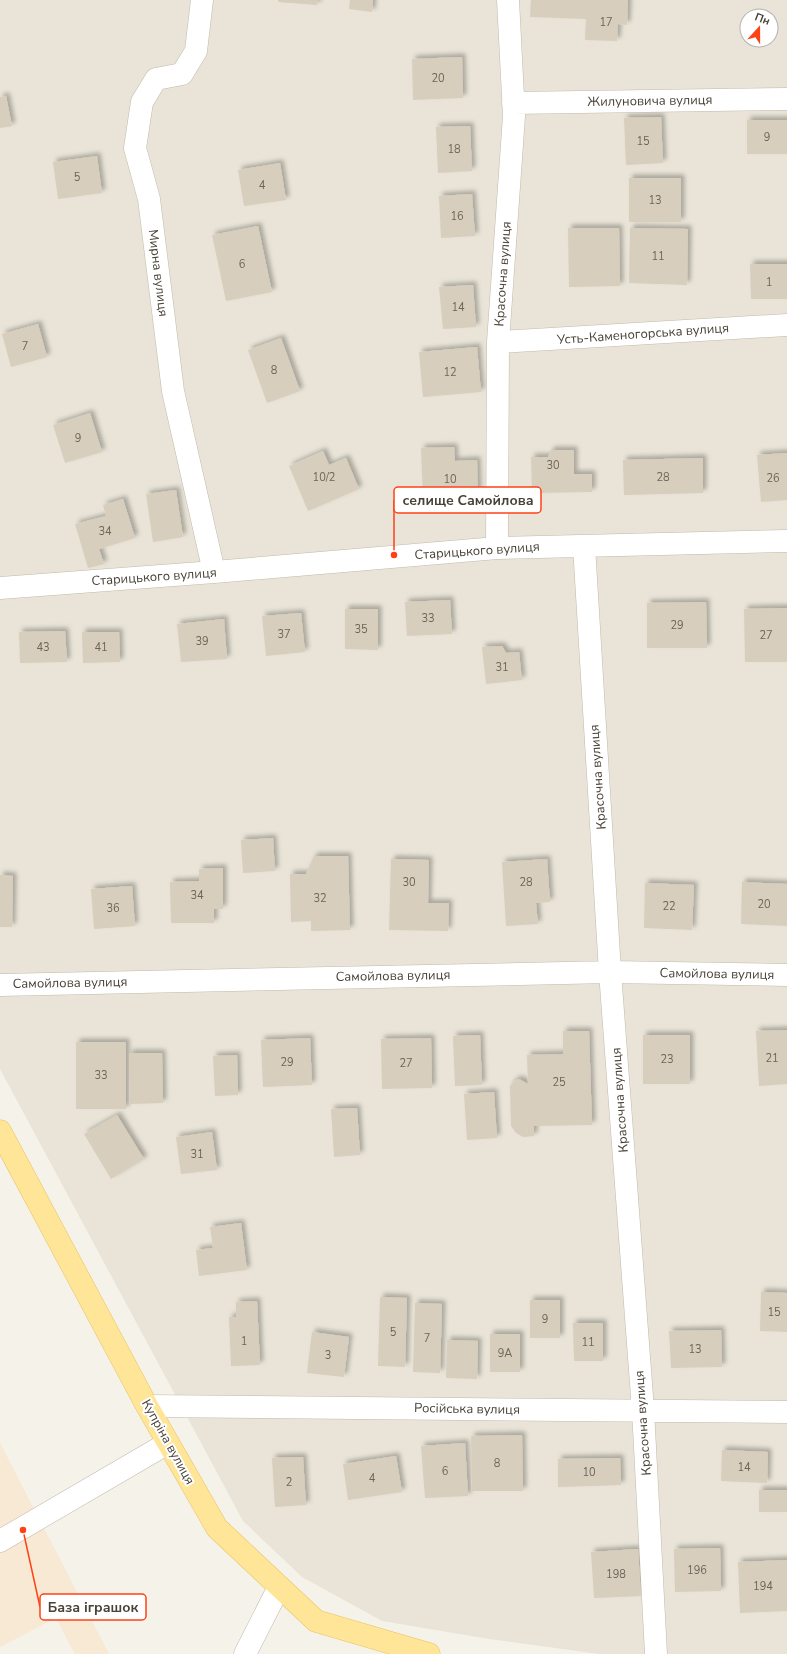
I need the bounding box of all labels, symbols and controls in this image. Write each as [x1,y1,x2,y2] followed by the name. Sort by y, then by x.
[739,8,779,48] north arrow
[753,9,772,29] text: Пн
[599,15,613,30] house number: 17
[431,71,445,86] house number: 20
[587,91,713,111] street label: Жилуновича вулиця
[764,130,770,145] house number: 9
[636,134,650,149] house number: 15
[447,142,461,157] house number: 18
[74,170,81,185] house number: 5
[259,178,266,193] house number: 4
[648,193,662,208] house number: 13
[450,209,464,224] house number: 16
[490,221,516,327] street label: Красочна вулиця
[144,228,172,318] street label: Мирна вулиця
[651,249,665,264] house number: 11
[239,257,246,272] house number: 6
[766,275,772,290] house number: 1
[451,300,465,315] house number: 14
[555,319,730,349] street label: Усть-Каменогорська вулиця
[22,339,28,354] house number: 7
[271,363,278,378] house number: 8
[443,365,457,380] house number: 12
[75,431,81,446] house number: 9
[546,458,560,473] house number: 30
[313,470,335,485] house number: 10/2
[656,470,670,485] house number: 28
[766,471,780,486] house number: 26
[443,472,457,487] house number: 10
[394,487,541,513] callout: селище Самойлова
[403,491,533,510] text: селище Самойлова
[98,524,112,539] house number: 34
[414,538,540,564] street label: Старицького вулиця
[91,564,217,590] street label: Старицького вулиця
[421,611,435,626] house number: 33
[670,618,684,633] house number: 29
[354,622,368,637] house number: 35
[277,627,291,642] house number: 37
[759,628,773,643] house number: 27
[195,634,209,649] house number: 39
[36,640,50,655] house number: 43
[94,640,108,655] house number: 41
[495,660,509,675] house number: 31
[585,724,611,830] street label: Красочна вулиця
[402,875,416,890] house number: 30
[519,875,533,890] house number: 28
[190,888,204,903] house number: 34
[313,891,327,906] house number: 32
[757,897,771,912] house number: 20
[662,899,676,914] house number: 22
[106,901,120,916] house number: 36
[659,964,775,984] street label: Самойлова вулиця
[335,966,451,986] street label: Самойлова вулиця
[12,973,128,993] street label: Самойлова вулиця
[607,1047,633,1153] street label: Красочна вулиця
[765,1051,779,1066] house number: 21
[660,1052,674,1067] house number: 23
[280,1055,294,1070] house number: 29
[399,1056,413,1071] house number: 27
[94,1068,108,1083] house number: 33
[552,1075,566,1090] house number: 25
[190,1147,204,1162] house number: 31
[767,1305,781,1320] house number: 15
[542,1312,548,1327] house number: 9
[390,1325,397,1340] house number: 5
[424,1331,430,1346] house number: 7
[241,1334,247,1349] house number: 1
[581,1335,595,1350] house number: 11
[688,1342,702,1357] house number: 13
[498,1346,512,1361] house number: 9А
[325,1348,331,1363] house number: 3
[630,1370,656,1476] street label: Красочна вулиця
[137,1396,199,1488] street label: Купріна вулиця
[414,1399,520,1419] street label: Російська вулиця
[494,1456,501,1471] house number: 8
[737,1460,751,1475] house number: 14
[442,1464,449,1479] house number: 6
[582,1465,596,1480] house number: 10
[369,1471,376,1486] house number: 4
[286,1475,292,1490] house number: 2
[687,1563,707,1578] house number: 196
[606,1567,626,1582] house number: 198
[753,1579,773,1594] house number: 194
[40,1594,146,1620] callout: База іграшок
[48,1598,138,1617] text: База іграшок

